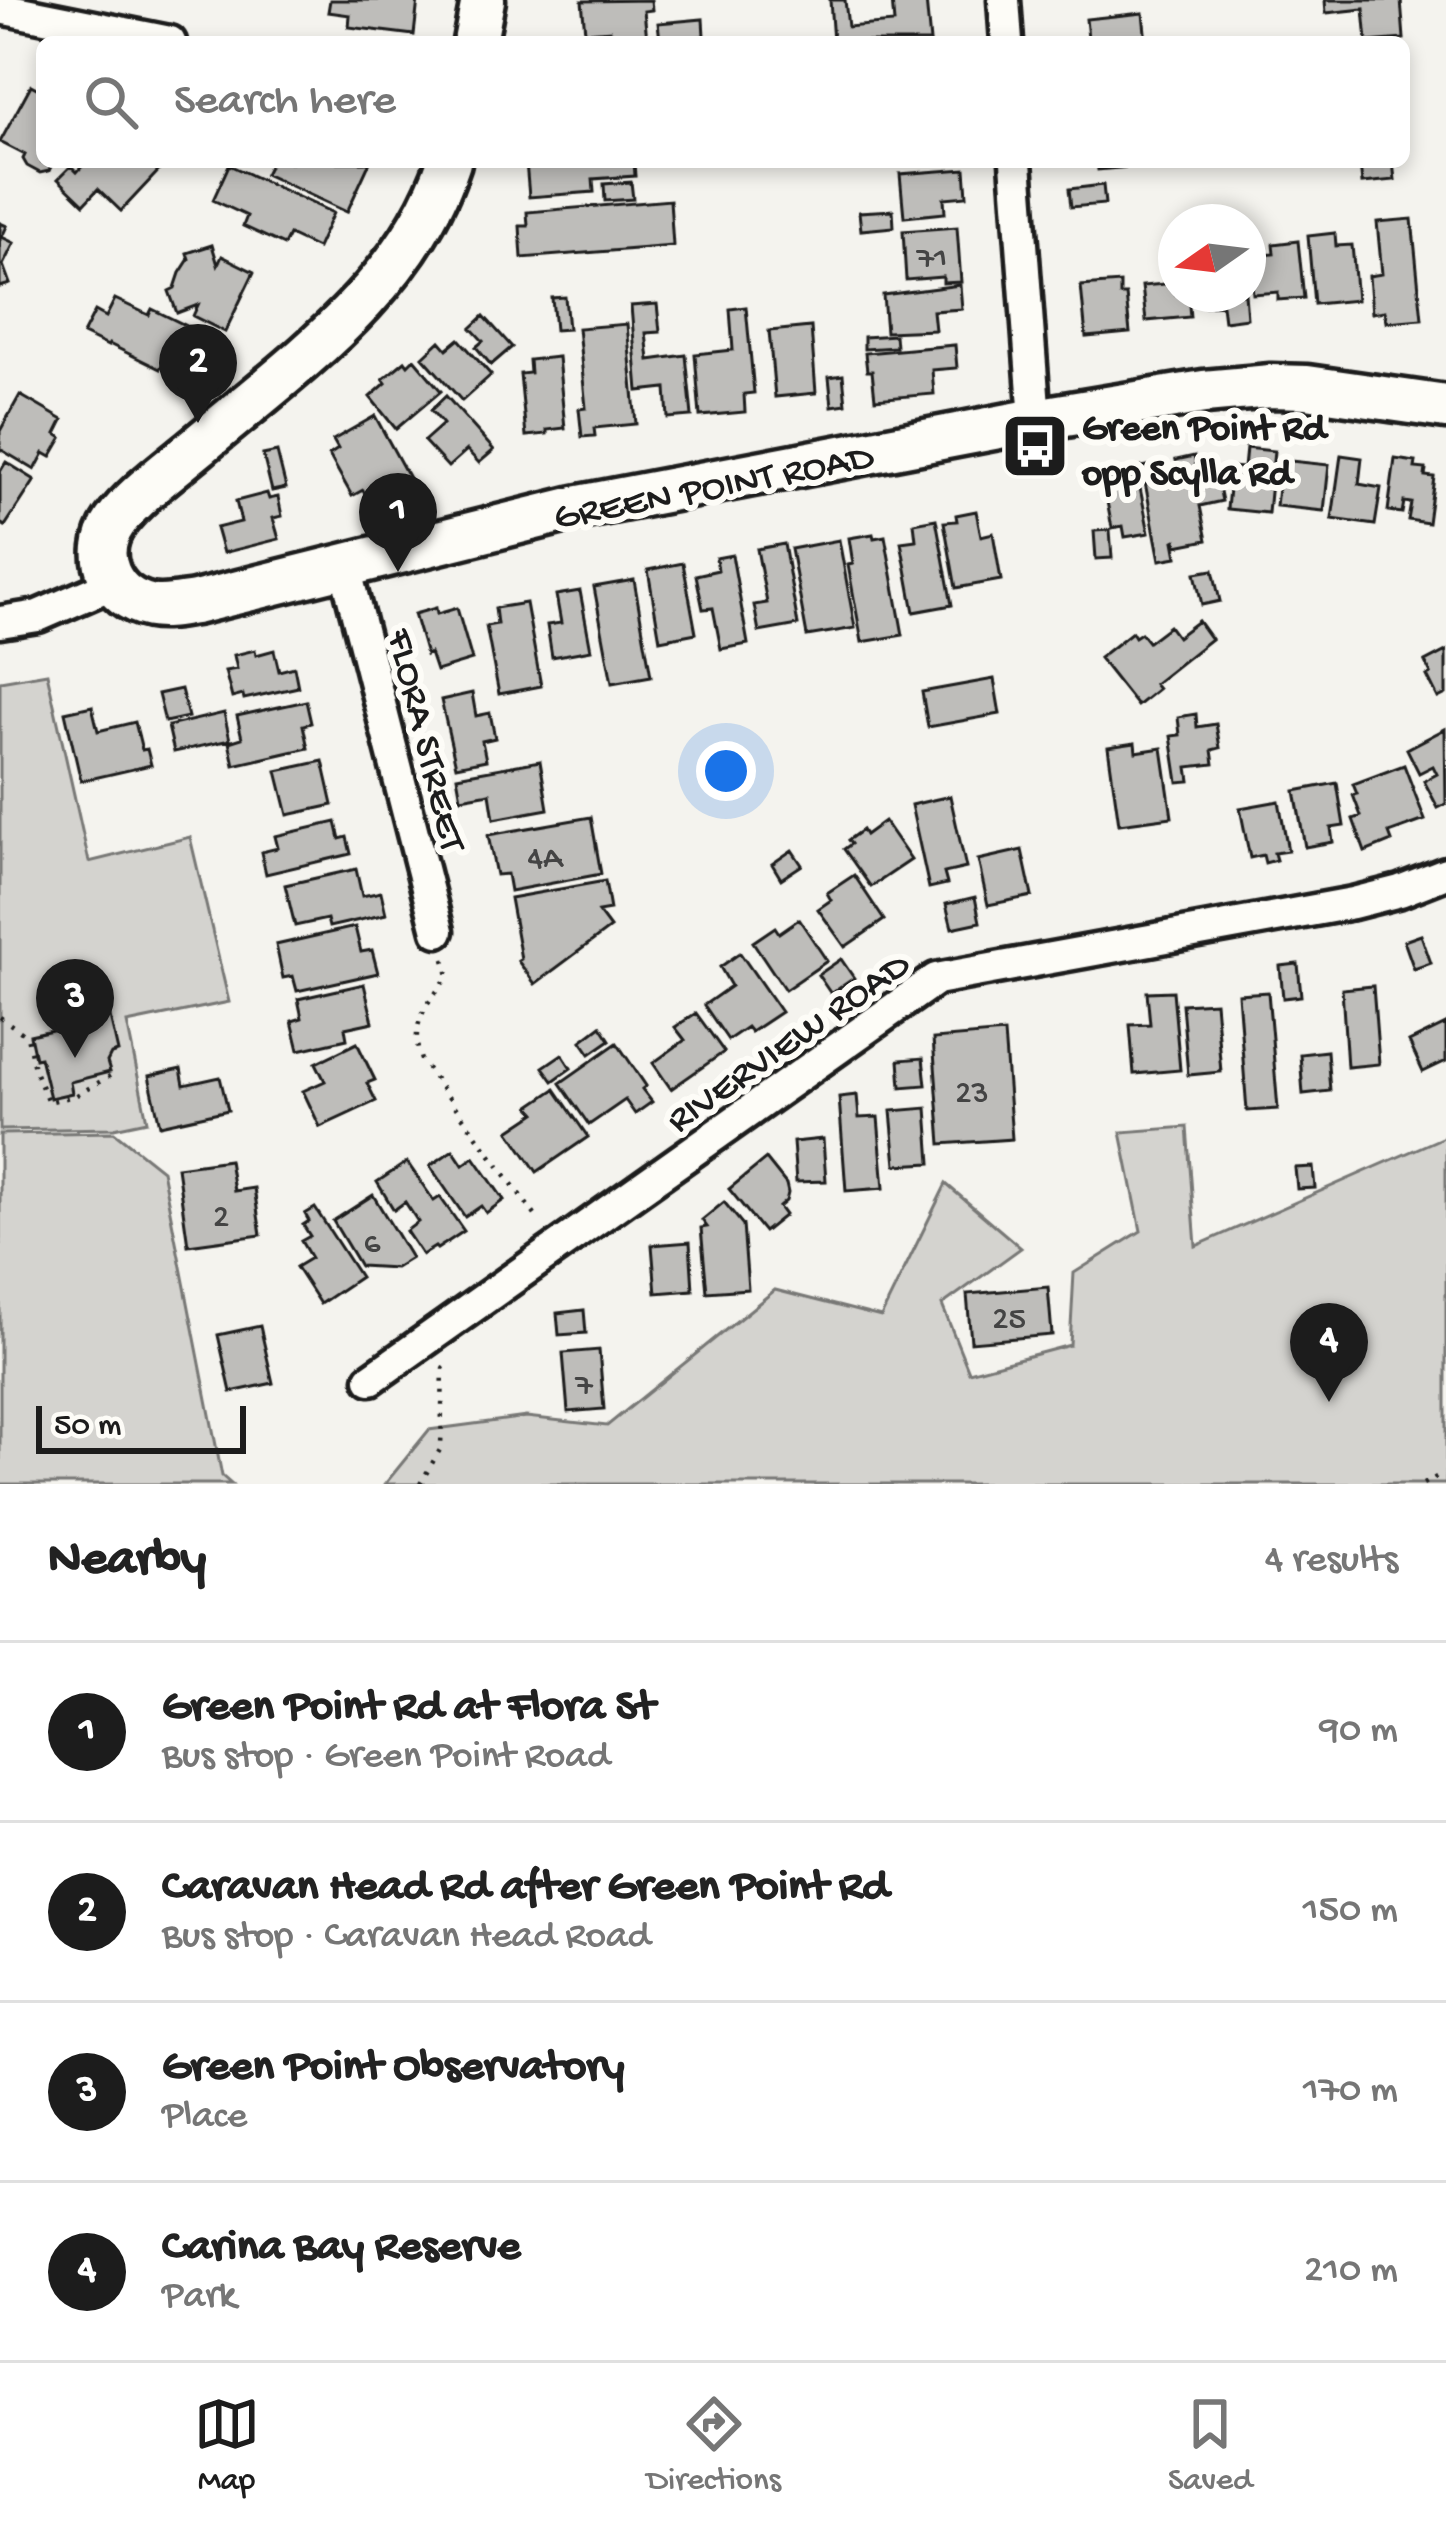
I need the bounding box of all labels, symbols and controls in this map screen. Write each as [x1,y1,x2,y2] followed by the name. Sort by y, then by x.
[36,36,1410,168] search box
[78,69,144,135] icon: search
[174,76,396,129] text: Search here
[1158,204,1266,312] north arrow
[916,241,947,279] house number: 71
[159,324,237,423] pin: 2
[1081,408,1330,499] place label: Green Point Rd opp Scylla Rd
[1000,411,1070,481] bus stop icon: Green Point Rd opp Scylla Rd
[551,436,879,543] street label: GREEN POINT ROAD
[359,473,437,572] pin: 1
[373,624,474,859] street label: FLORA STREET
[696,741,756,801] your location
[527,841,564,879] house number: 4A
[660,943,921,1146] street label: RIVERVIEW ROAD
[36,959,114,1058] pin: 3
[955,1076,989,1114] house number: 23
[213,1200,229,1238] house number: 2
[364,1226,381,1264] house number: 6
[992,1302,1026,1340] house number: 25
[1290,1303,1368,1402] pin: 4
[574,1368,593,1406] house number: 7
[36,1400,246,1453] scale bar
[54,1408,121,1446] text: 50 m
[48,1532,206,1592] text: Nearby
[1265,1539,1398,1585] text: 4 results
[162,1682,655,1735] text: Green Point Rd at Flora St
[79,1709,95,1755] text: 1
[1319,1709,1398,1755] text: 90 m
[162,1735,610,1781] text: Bus stop · Green Point Road
[162,1862,889,1915] text: Caravan Head Rd after Green Point Rd
[77,1889,97,1935] text: 2
[1303,1889,1398,1935] text: 150 m
[162,1915,650,1961] text: Bus stop · Caravan Head Road
[162,2042,624,2095] text: Green Point Observatory
[77,2069,97,2115] text: 3
[1303,2069,1398,2115] text: 170 m
[162,2095,247,2141] text: Place
[162,2222,520,2275] text: Carina Bay Reserve
[78,2249,96,2295] text: 4
[1304,2249,1398,2295] text: 210 m
[162,2275,236,2321] text: Park
[194,2391,260,2501] tab: Map
[647,2391,781,2501] tab: Directions
[1168,2391,1252,2501] tab: Saved

